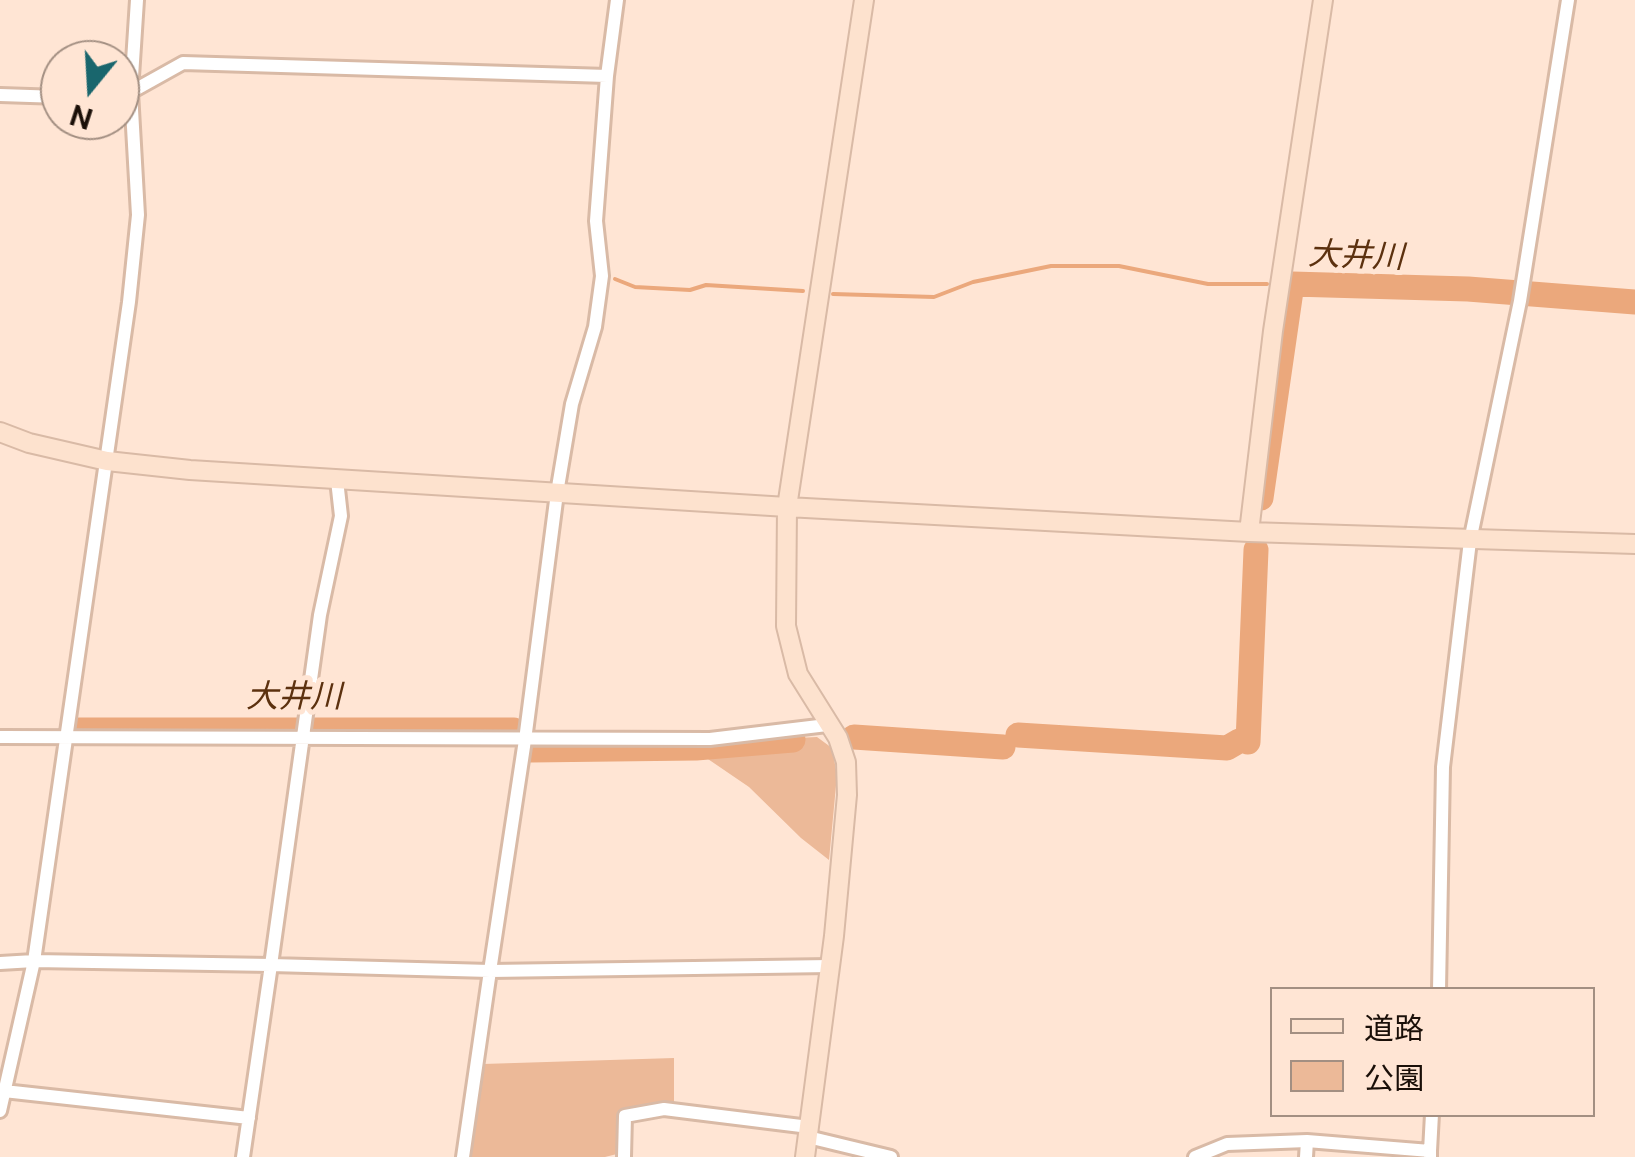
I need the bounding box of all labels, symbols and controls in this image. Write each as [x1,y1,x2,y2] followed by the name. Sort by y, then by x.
[40,40,140,140] north arrow
[66,98,97,136] text: N
[1307,235,1405,277] water label: 大井川
[246,678,342,716] water label: 大井川
[1270,987,1595,1117] legend
[1364,1010,1424,1046] text: 道路
[1364,1060,1424,1096] text: 公園

